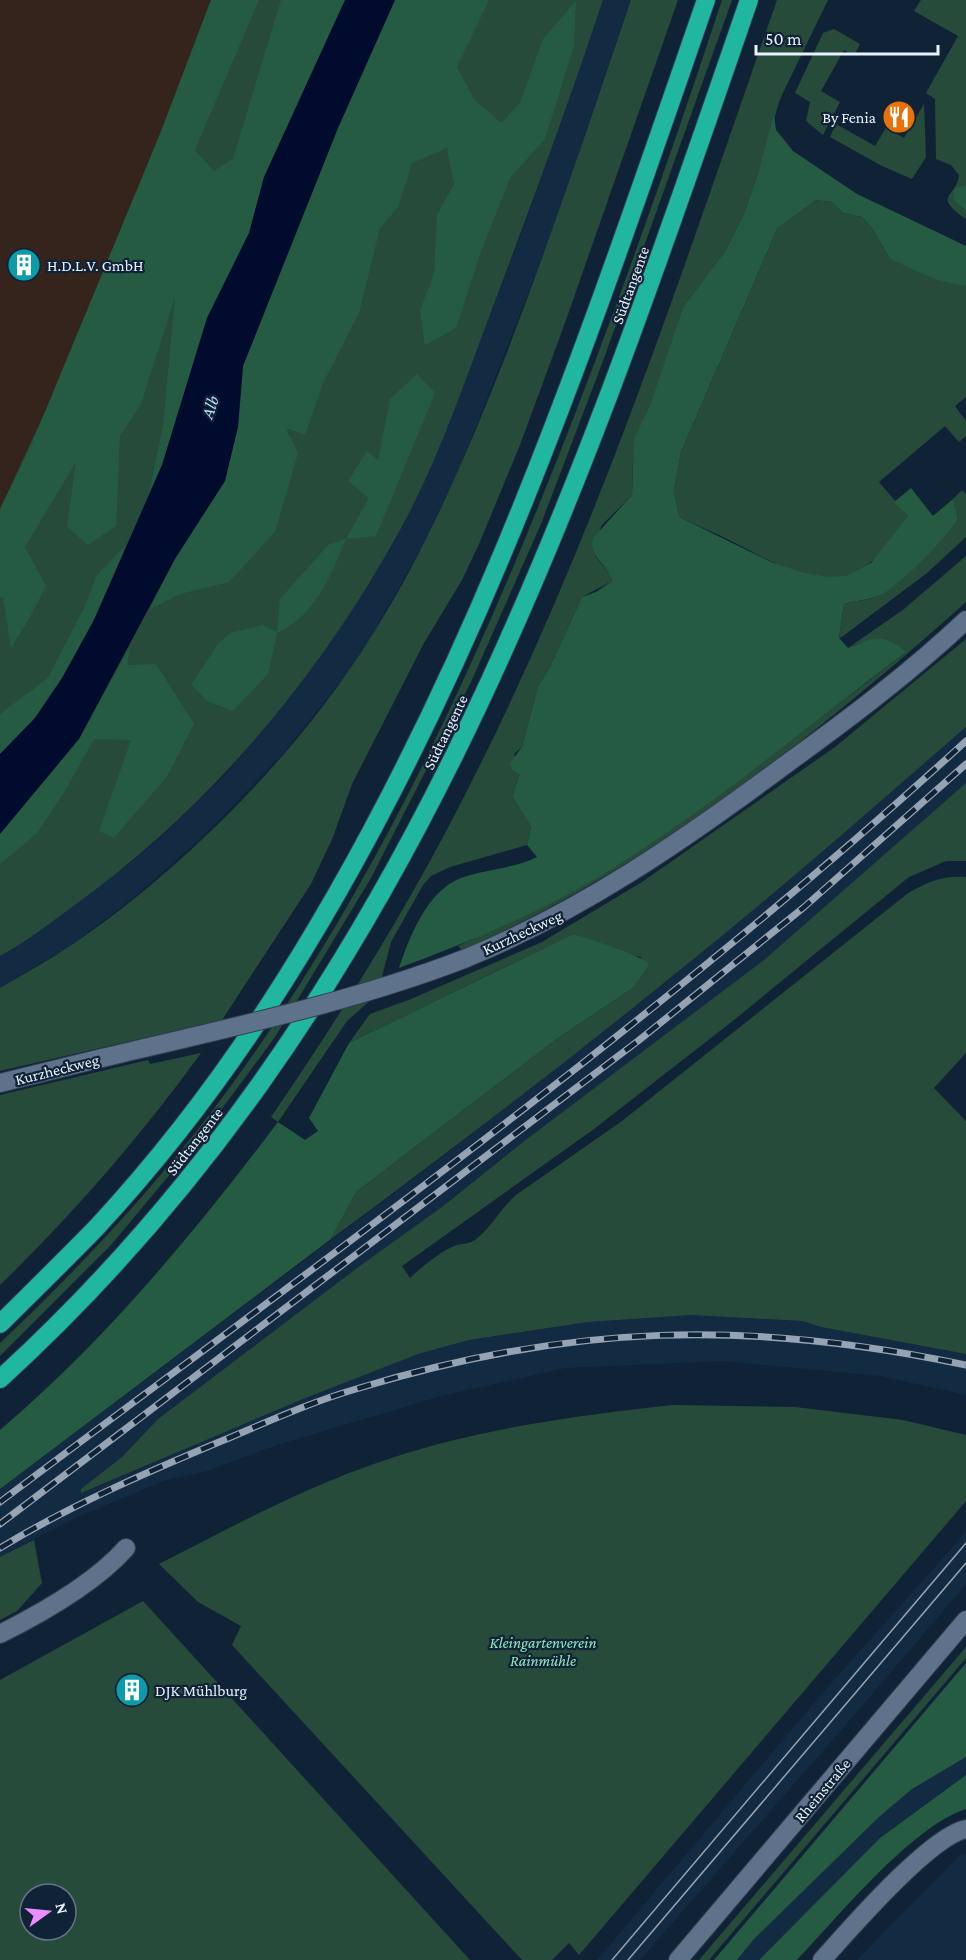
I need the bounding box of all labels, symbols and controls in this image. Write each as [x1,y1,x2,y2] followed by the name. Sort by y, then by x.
[756,18,938,56] scale bar
[765,29,802,49] text: 50 m
[881,99,917,135] restaurant icon: By Fenia
[822,109,877,127] place label: By Fenia
[609,244,653,327] street label: Südtangente
[6,247,42,283] building icon: H.D.L.V. GmbH
[47,257,143,274] place label: H.D.L.V. GmbH
[197,393,223,422] water label: Alb
[420,692,472,773] street label: Südtangente
[480,907,565,959] street label: Kurzheckweg
[13,1051,101,1089] street label: Kurzheckweg
[163,1104,227,1179] street label: Südtangente
[489,1634,597,1669] park label: Kleingartenverein Rainmühle
[114,1672,150,1708] building icon: DJK Mühlburg
[155,1682,247,1700] place label: DJK Mühlburg
[791,1755,854,1825] street label: Rheinstraße
[18,1882,78,1942] north arrow
[52,1901,72,1916] text: N

